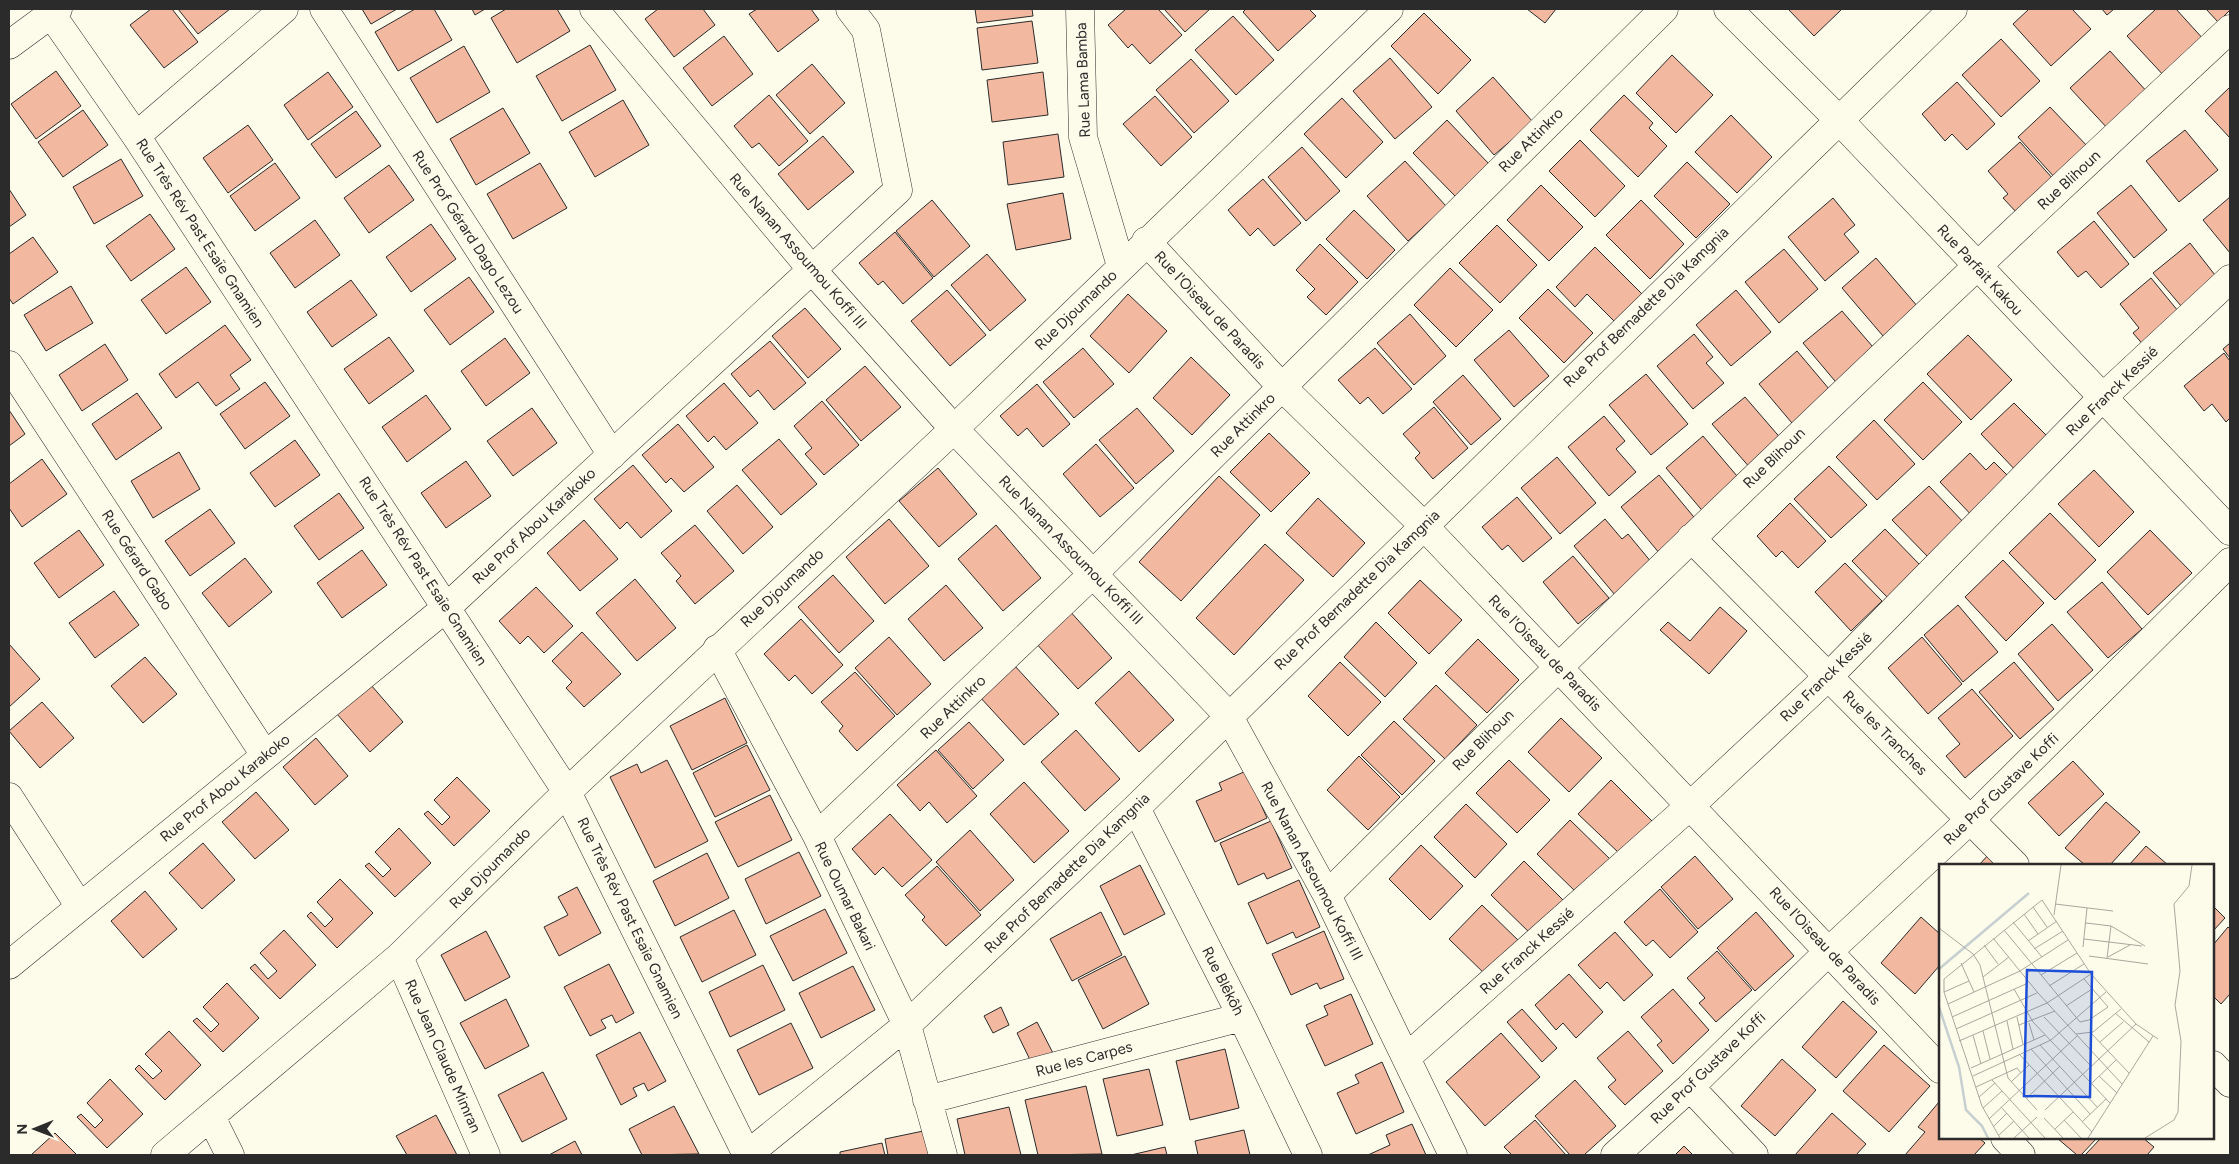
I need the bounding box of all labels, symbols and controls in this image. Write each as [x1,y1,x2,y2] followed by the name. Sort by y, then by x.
[1072,22,1094,138] street label: Rue Lama Bamba
[1495,104,1567,176] street label: Rue Attinkro
[132,135,268,331] street label: Rue Très Rév Past Esaïe Gnamien
[2034,146,2104,214] street label: Rue Blihoun
[408,147,528,317] street label: Rue Prof Gérard Dago Lezou
[726,170,870,332] street label: Rue Nanan Assoumou Koffi III
[1933,221,2027,319] street label: Rue Parfait Kakou
[1560,223,1732,391] street label: Rue Prof Bernadette Dia Kamgnia
[1151,247,1269,373] street label: Rue l'Oiseau de Paradis
[1031,266,1121,354] street label: Rue Djoumando
[2062,343,2162,439] street label: Rue Franck Kessié
[1207,389,1279,461] street label: Rue Attinkro
[1739,424,1809,492] street label: Rue Blihoun
[469,464,600,588] street label: Rue Prof Abou Karakoko
[995,472,1147,628] street label: Rue Nanan Assoumou Koffi III
[355,473,491,669] street label: Rue Très Rév Past Esaïe Gnamien
[98,506,176,614] street label: Rue Gérard Gabo
[1271,506,1443,674] street label: Rue Prof Bernadette Dia Kamgnia
[737,545,828,631] street label: Rue Djoumando
[1485,591,1605,715] street label: Rue l'Oiseau de Paradis
[1776,629,1876,725] street label: Rue Franck Kessié
[917,671,990,743] street label: Rue Attinkro
[1839,687,1931,779] street label: Rue les Tranches
[1449,706,1517,774] street label: Rue Blihoun
[1940,729,2062,849] street label: Rue Prof Gustave Koffi
[156,730,294,846] street label: Rue Prof Abou Karakoko
[1257,779,1367,963] street label: Rue Nanan Assoumou Koffi III
[981,789,1153,957] street label: Rue Prof Bernadette Dia Kamgnia
[573,814,687,1022] street label: Rue Très Rév Past Esaïe Gnamien
[446,823,535,912] street label: Rue Djoumando
[811,839,879,953] street label: Rue Oumar Bakari
[1939,864,2214,1139] inset map
[1766,883,1884,1009] street label: Rue l'Oiseau de Paradis
[1476,904,1578,998] street label: Rue Franck Kessié
[1198,944,1248,1018] street label: Rue Blêkôh
[401,976,485,1136] street label: Rue Jean Claude Mimran
[1647,1008,1769,1128] street label: Rue Prof Gustave Koffi
[1034,1037,1134,1081] street label: Rue les Carpes
[10,1104,60,1154] north arrow
[14,1124,31,1135] text: N

